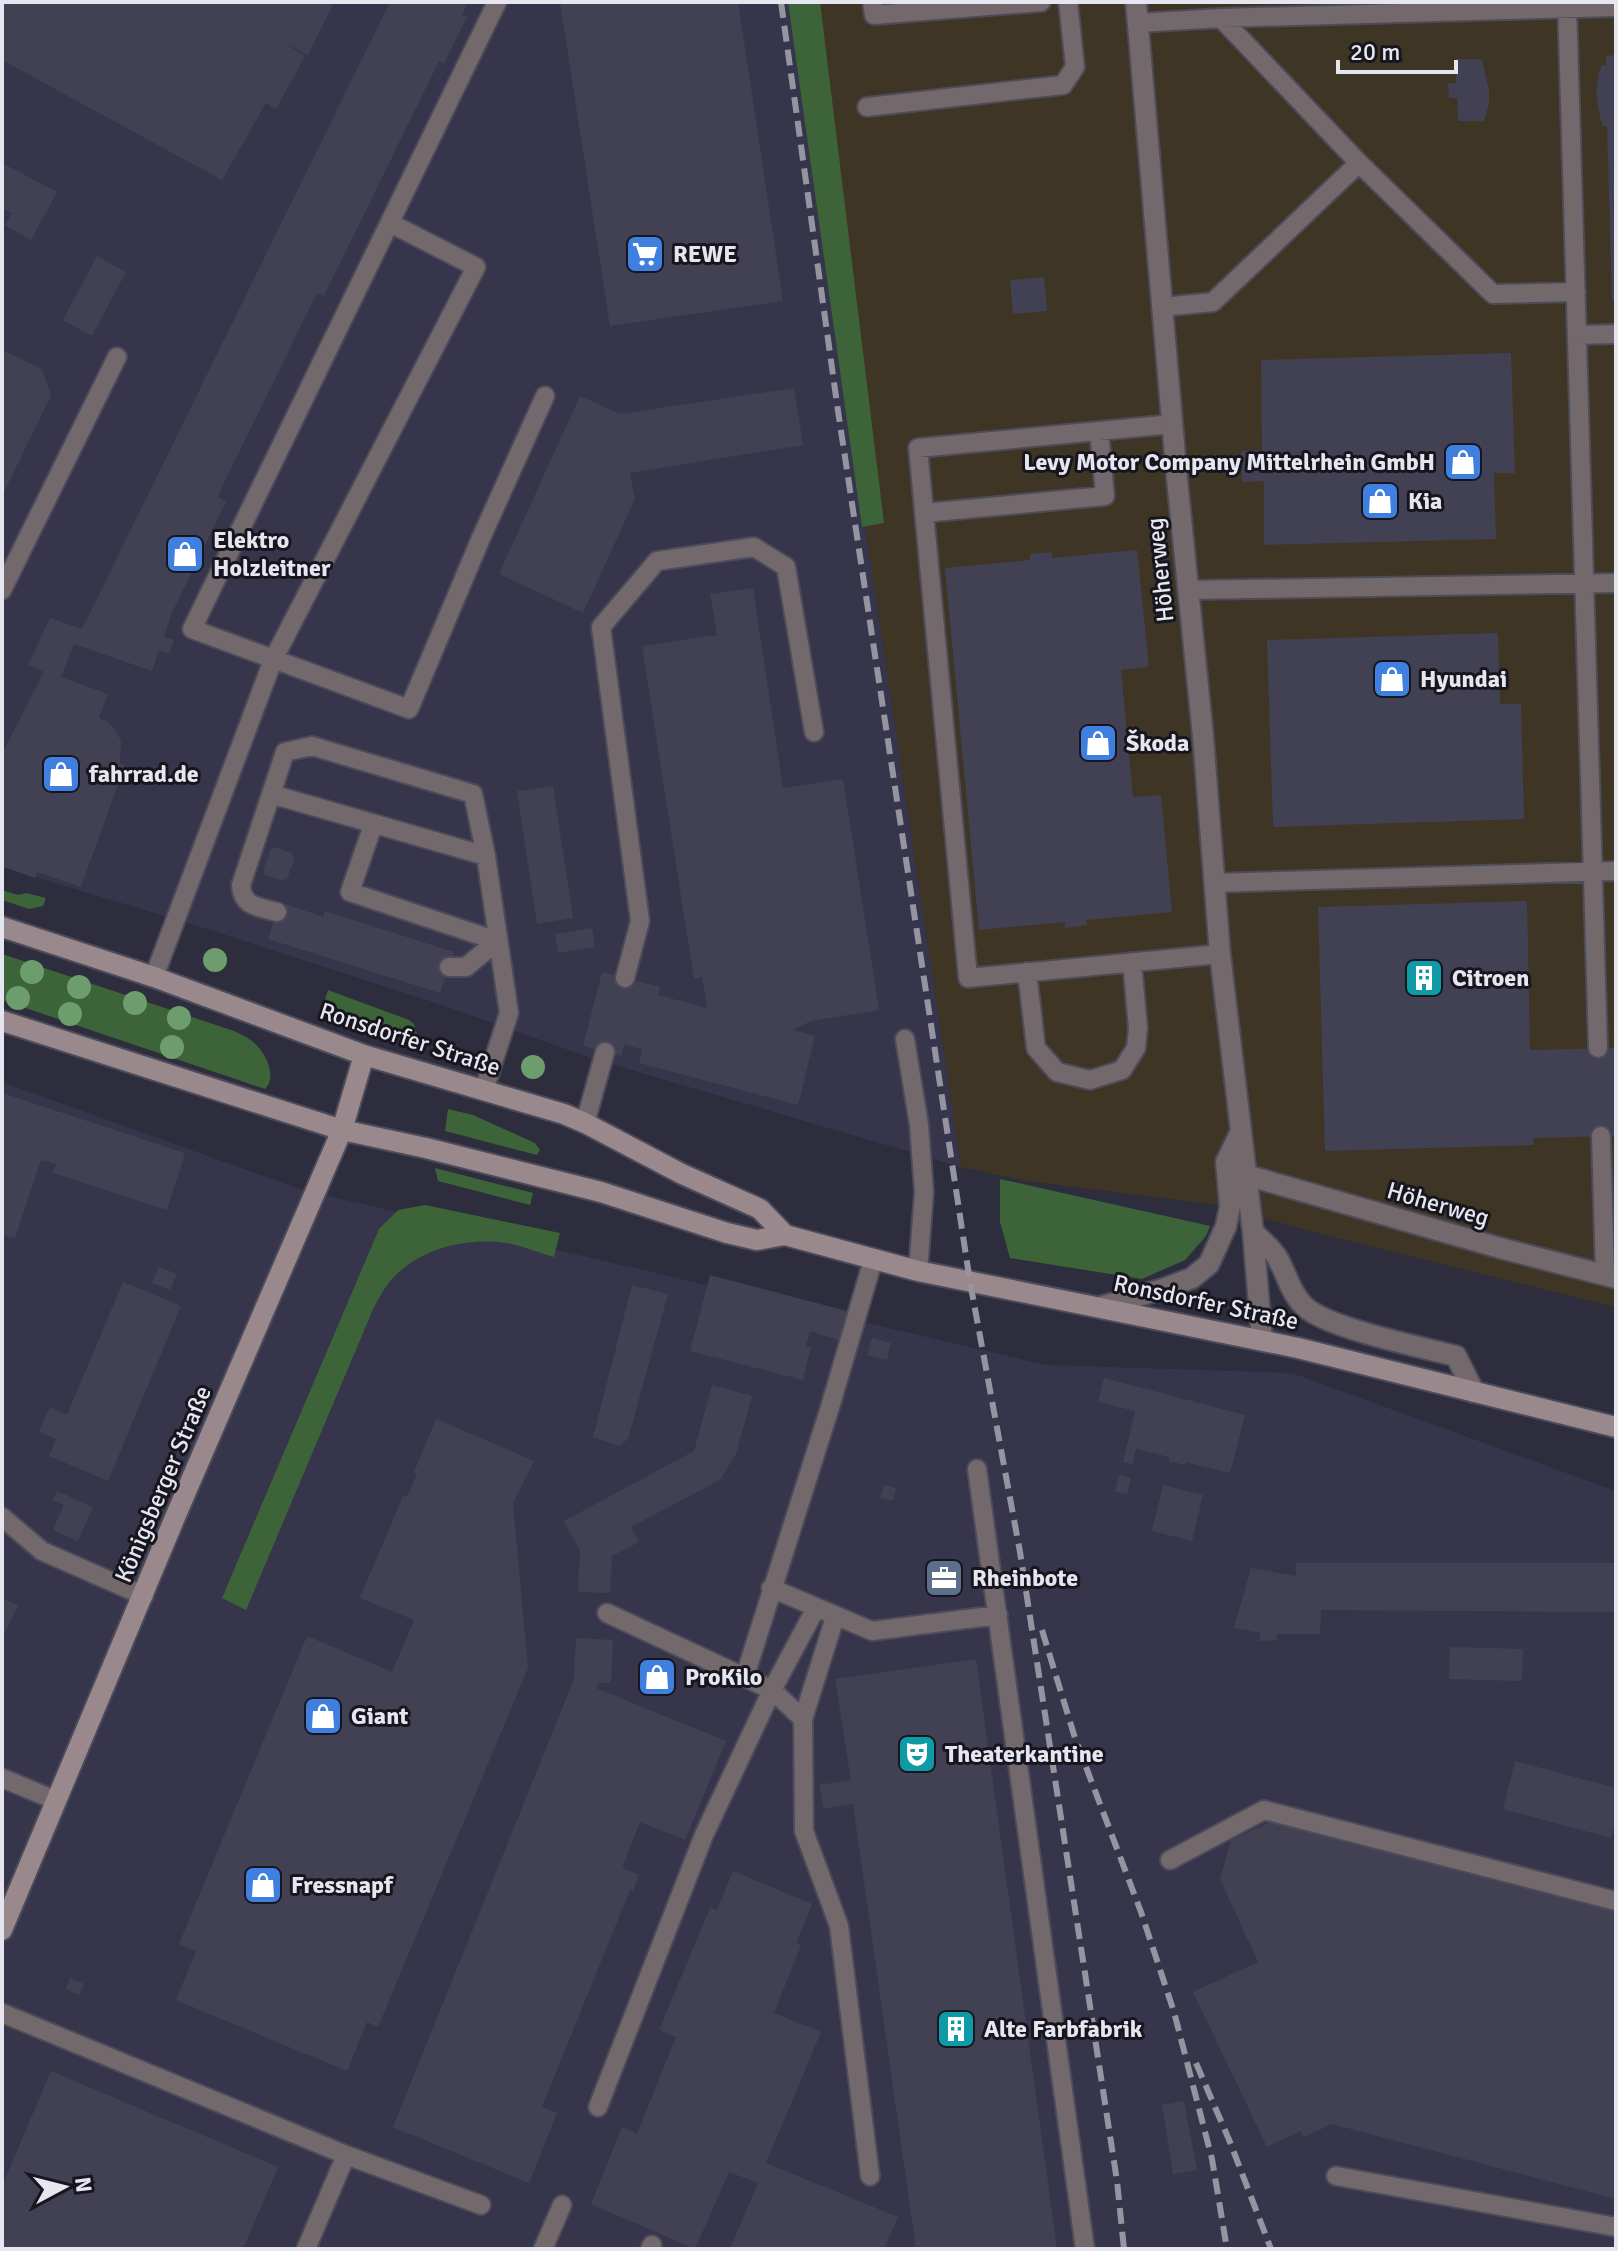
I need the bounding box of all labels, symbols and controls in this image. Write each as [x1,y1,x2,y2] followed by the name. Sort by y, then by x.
[1338,24,1456,74] scale bar
[1350,37,1400,67] text: 20 m
[624,233,666,275] supermarket icon: REWE
[673,239,737,269] place label: REWE
[1442,441,1484,483] shop icon: Levy Motor Company Mittelrhein GmbH
[1023,447,1435,477] place label: Levy Motor Company Mittelrhein GmbH
[1359,480,1401,522] shop icon: Kia
[1408,486,1442,516] place label: Kia
[1140,516,1180,624] street label: Höherweg
[213,525,331,583] place label: Elektro Holzleitner
[164,533,206,575] shop icon: Elektro Holzleitner
[1371,658,1413,700] shop icon: Hyundai
[1420,664,1507,694] place label: Hyundai
[1077,722,1119,764] shop icon: Škoda
[1126,728,1189,758] place label: Škoda
[40,753,82,795] shop icon: fahrrad.de
[88,759,199,789] place label: fahrrad.de
[1403,957,1445,999] building icon: Citroen
[1452,963,1529,993] place label: Citroen
[316,996,504,1082] street label: Ronsdorfer Straße
[1383,1175,1493,1233] street label: Höherweg
[1111,1268,1301,1336] street label: Ronsdorfer Straße
[108,1381,218,1587] street label: Königsberger Straße
[923,1557,965,1599] office icon: Rheinbote
[972,1563,1078,1593] place label: Rheinbote
[636,1656,678,1698] shop icon: ProKilo
[685,1662,762,1692] place label: ProKilo
[302,1695,344,1737] shop icon: Giant
[351,1701,408,1731] place label: Giant
[896,1733,938,1775] theatre icon: Theaterkantine
[945,1739,1104,1769] place label: Theaterkantine
[242,1864,284,1906] shop icon: Fressnapf
[291,1870,394,1900] place label: Fressnapf
[935,2008,977,2050] building icon: Alte Farbfabrik
[984,2014,1143,2044] place label: Alte Farbfabrik
[24,2147,104,2227] north arrow
[69,2175,98,2194] text: N

